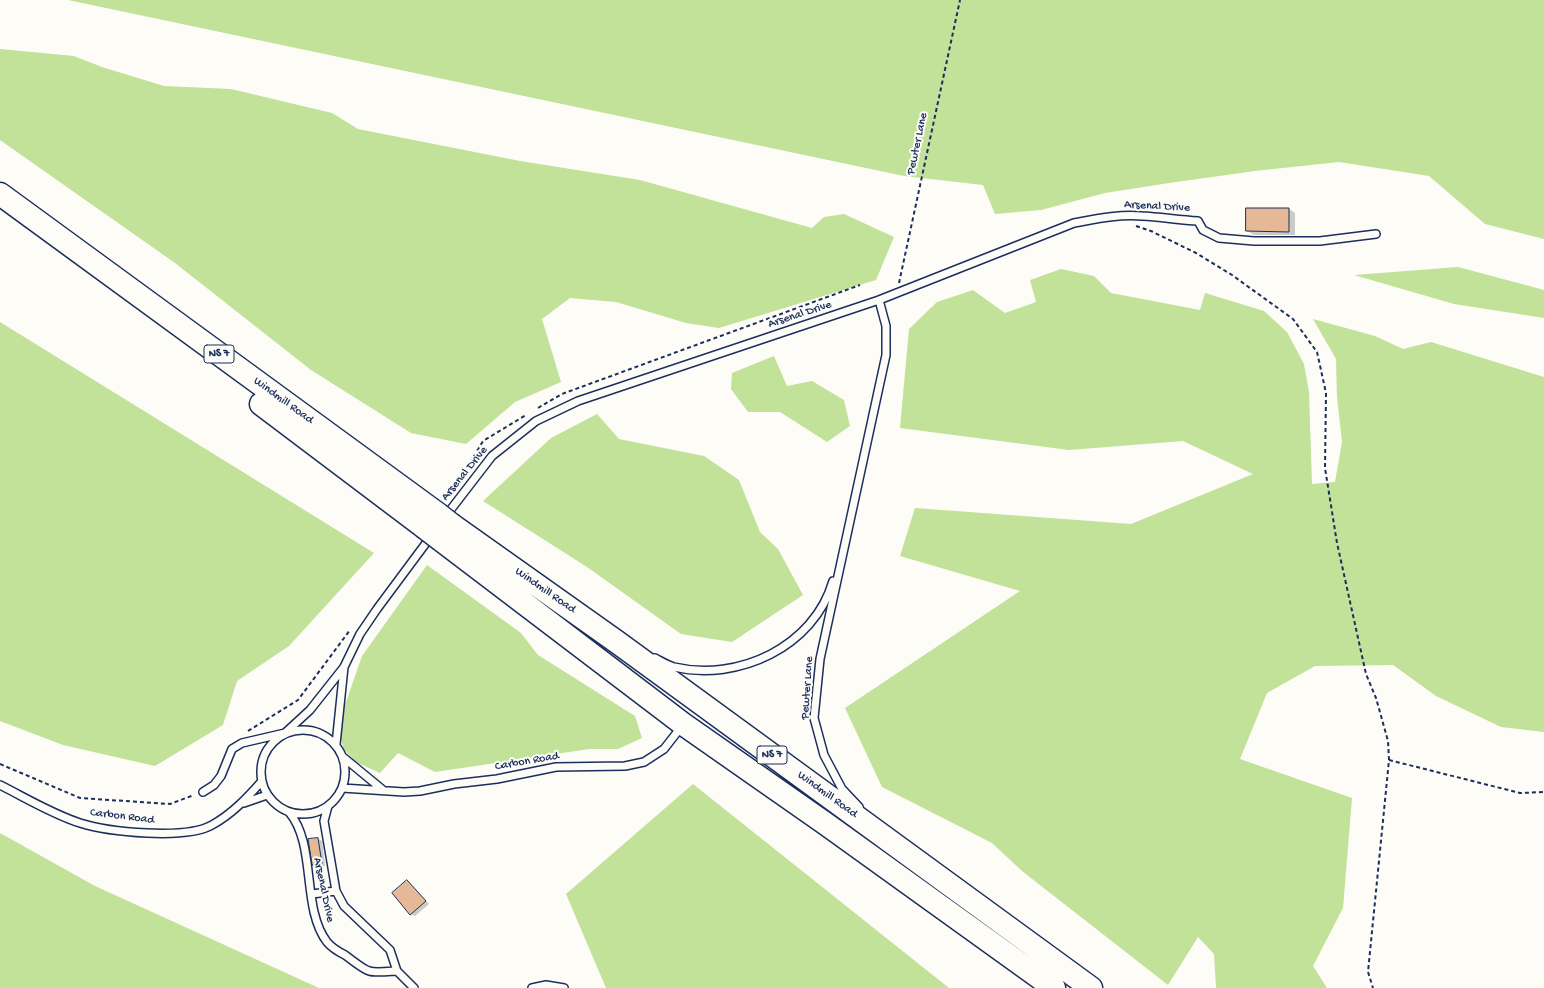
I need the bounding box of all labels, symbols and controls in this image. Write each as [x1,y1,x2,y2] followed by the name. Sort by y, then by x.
[904,112,932,176] street label: Pewter Lane
[1124,198,1190,216] street label: Arsenal Drive
[766,298,834,332] street label: Arsenal Drive
[204,345,234,363] road number: NS 7
[250,374,316,428] street label: Windmill Road
[439,444,491,504] street label: Arsenal Drive
[512,565,578,617] street label: Windmill Road
[799,656,817,720] street label: Pewter Lane
[757,746,787,764] road number: NS 7
[494,749,560,775] street label: Carbon Road
[794,768,860,822] street label: Windmill Road
[89,806,155,828] street label: Carbon Road
[309,856,337,924] street label: Arsenal Drive

